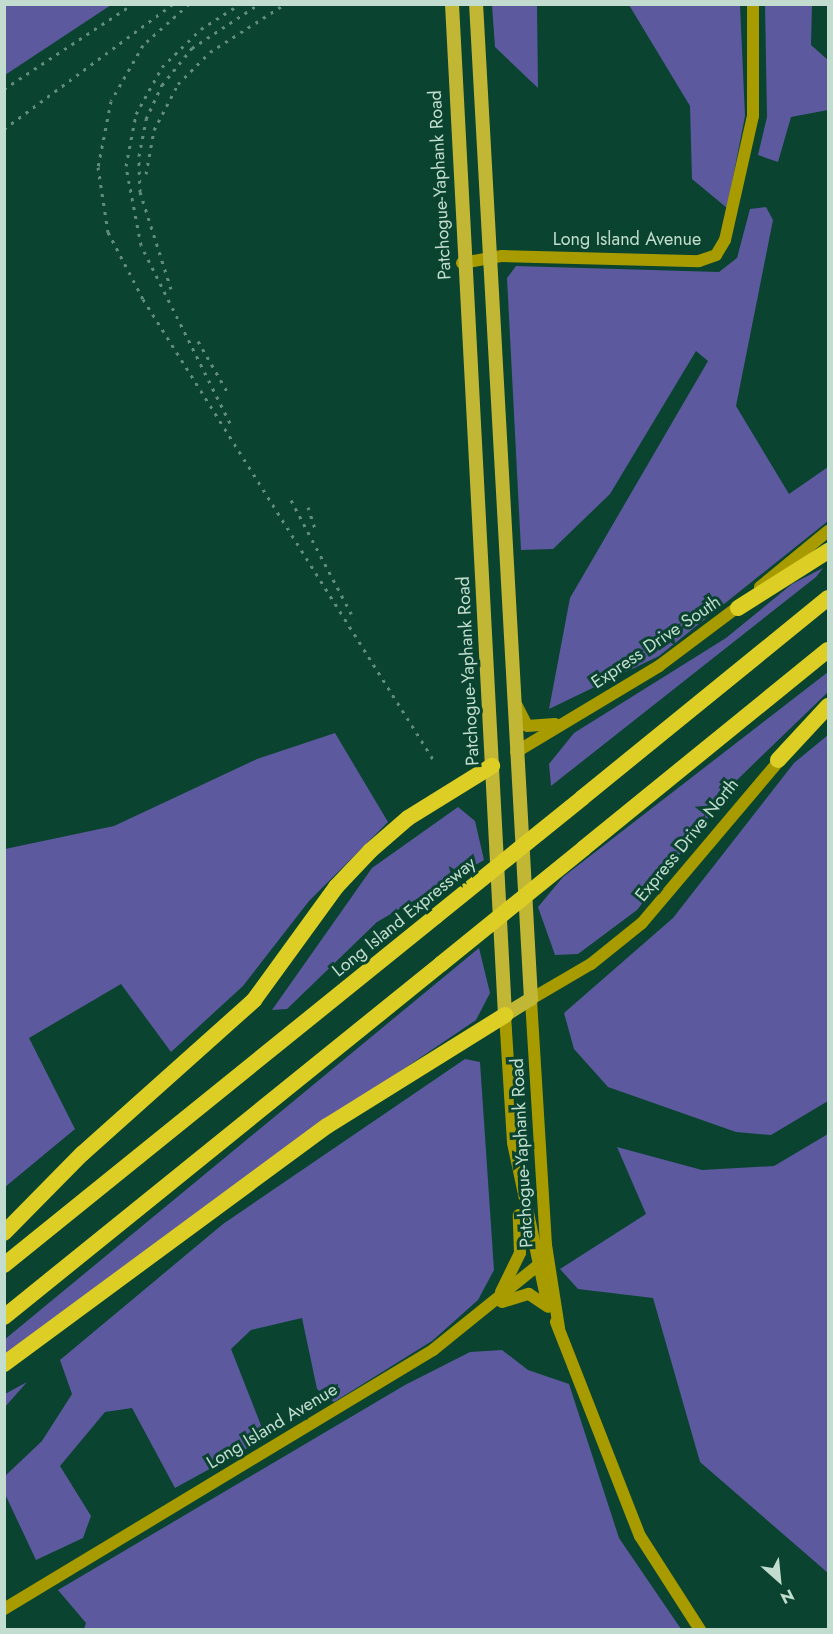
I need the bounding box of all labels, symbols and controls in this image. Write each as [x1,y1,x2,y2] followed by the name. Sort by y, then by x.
[424,90,456,280] street label: Patchogue-Yaphank Road
[553,228,701,250] street label: Long Island Avenue
[452,576,484,766] street label: Patchogue-Yaphank Road
[587,591,725,693] street label: Express Drive South
[631,774,743,906] street label: Express Drive North
[328,852,480,982] street label: Long Island Expressway
[506,1058,538,1248] street label: Patchogue-Yaphank Road
[203,1378,341,1474] street label: Long Island Avenue
[749,1550,809,1610] north arrow
[777,1583,798,1610] text: N

